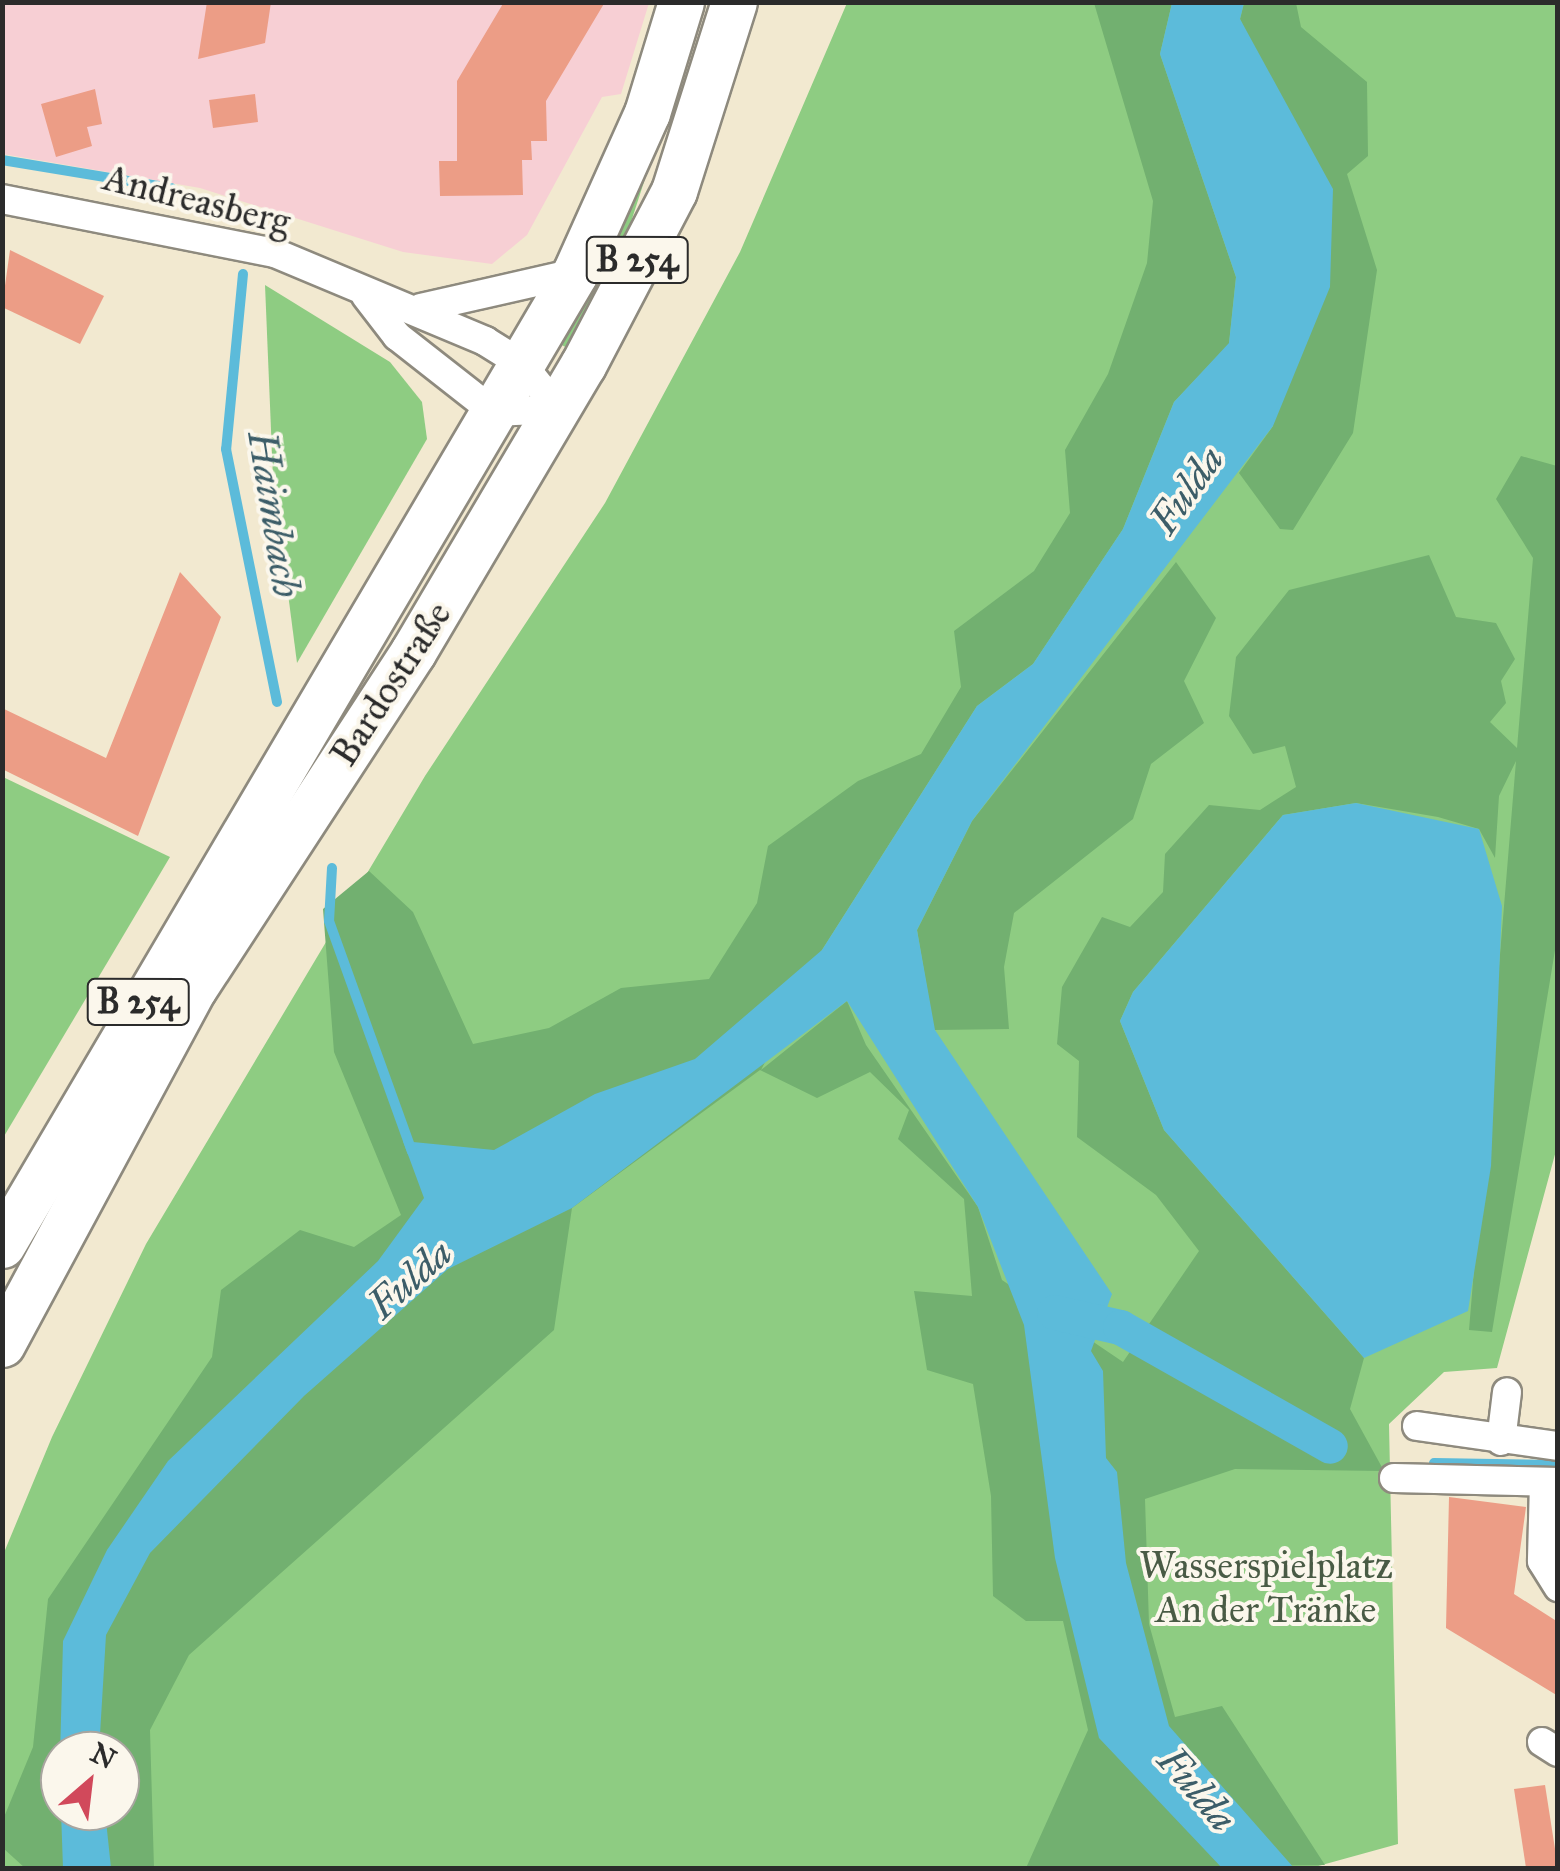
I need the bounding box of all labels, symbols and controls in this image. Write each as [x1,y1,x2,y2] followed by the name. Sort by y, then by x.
[99,155,295,245] street label: Andreasberg
[584,230,690,290] road number: B 254
[237,427,311,601] water label: Haimbach
[1140,437,1234,543] water label: Fulda
[321,593,461,775] street label: Bardostraße
[86,972,190,1032] road number: B 254
[358,1229,462,1329] water label: Fulda
[1139,1543,1393,1632] park label: Wasserspielplatz An der Tränke
[40,1731,140,1831] north arrow
[85,1735,122,1777] text: N
[1147,1737,1247,1841] water label: Fulda

